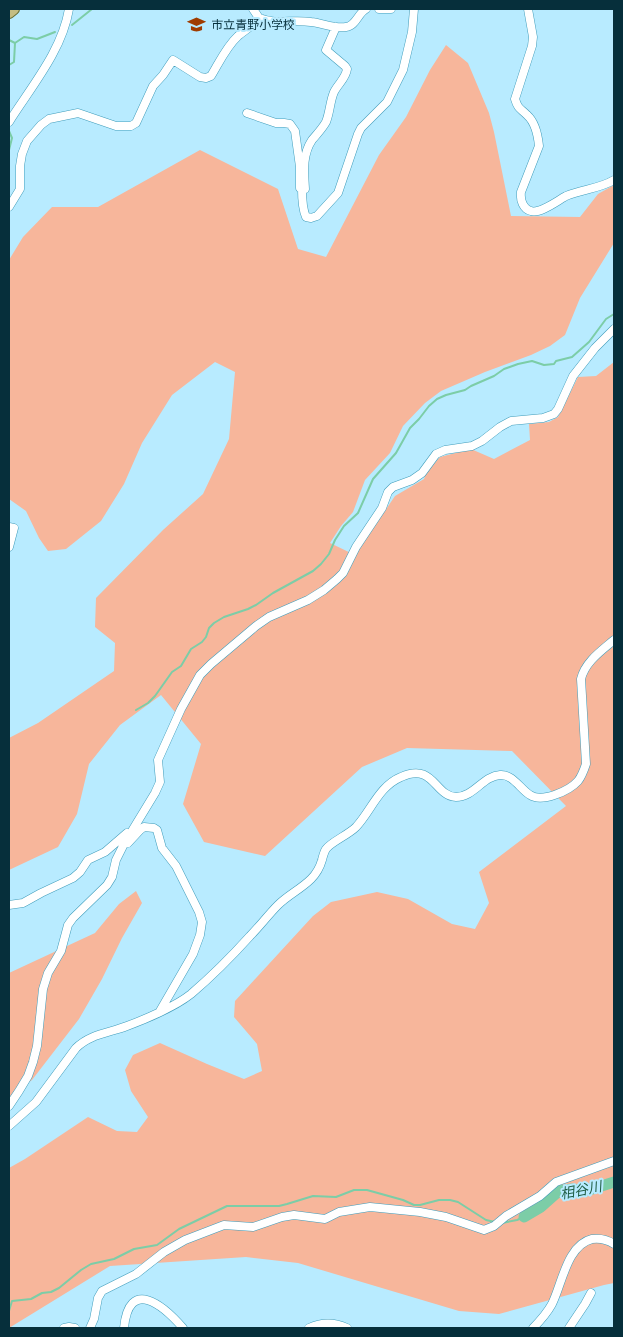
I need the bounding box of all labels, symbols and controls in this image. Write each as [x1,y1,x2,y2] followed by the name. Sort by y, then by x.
[187,15,207,35] school or university icon: 市立青野小学校
[211,17,295,32] place label: 市立青野小学校
[559,1177,605,1203] water label: 相谷川

